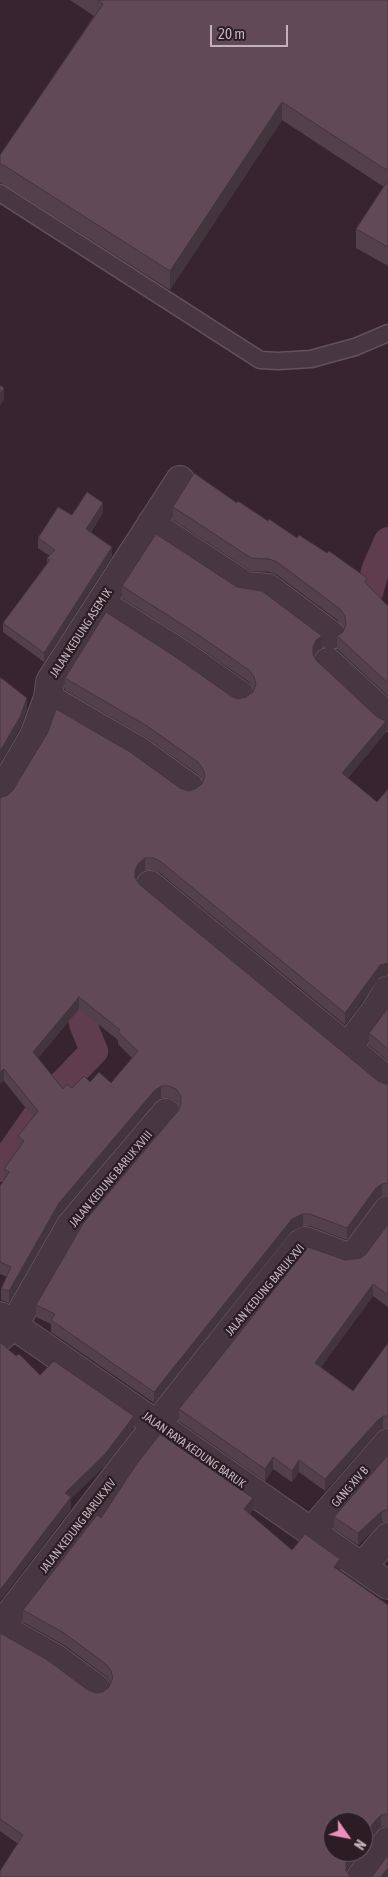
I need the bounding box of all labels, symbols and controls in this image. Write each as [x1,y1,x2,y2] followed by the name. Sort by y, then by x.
[213,15,290,47] scale bar
[218,25,245,42] text: 20 m
[47,586,115,680] street label: JALAN KEDUNG ASEM IX
[66,1128,156,1230] street label: JALAN KEDUNG BARUK XVIII
[222,1241,308,1339] street label: JALAN KEDUNG BARUK XVI
[140,1409,248,1491] street label: JALAN RAYA KEDUNG BARUK
[328,1464,372,1510] street label: GANG XIV B
[37,1476,119,1576] street label: JALAN KEDUNG BARUK XIV
[323,1812,373,1862] north arrow
[351,1837,369,1852] text: N

